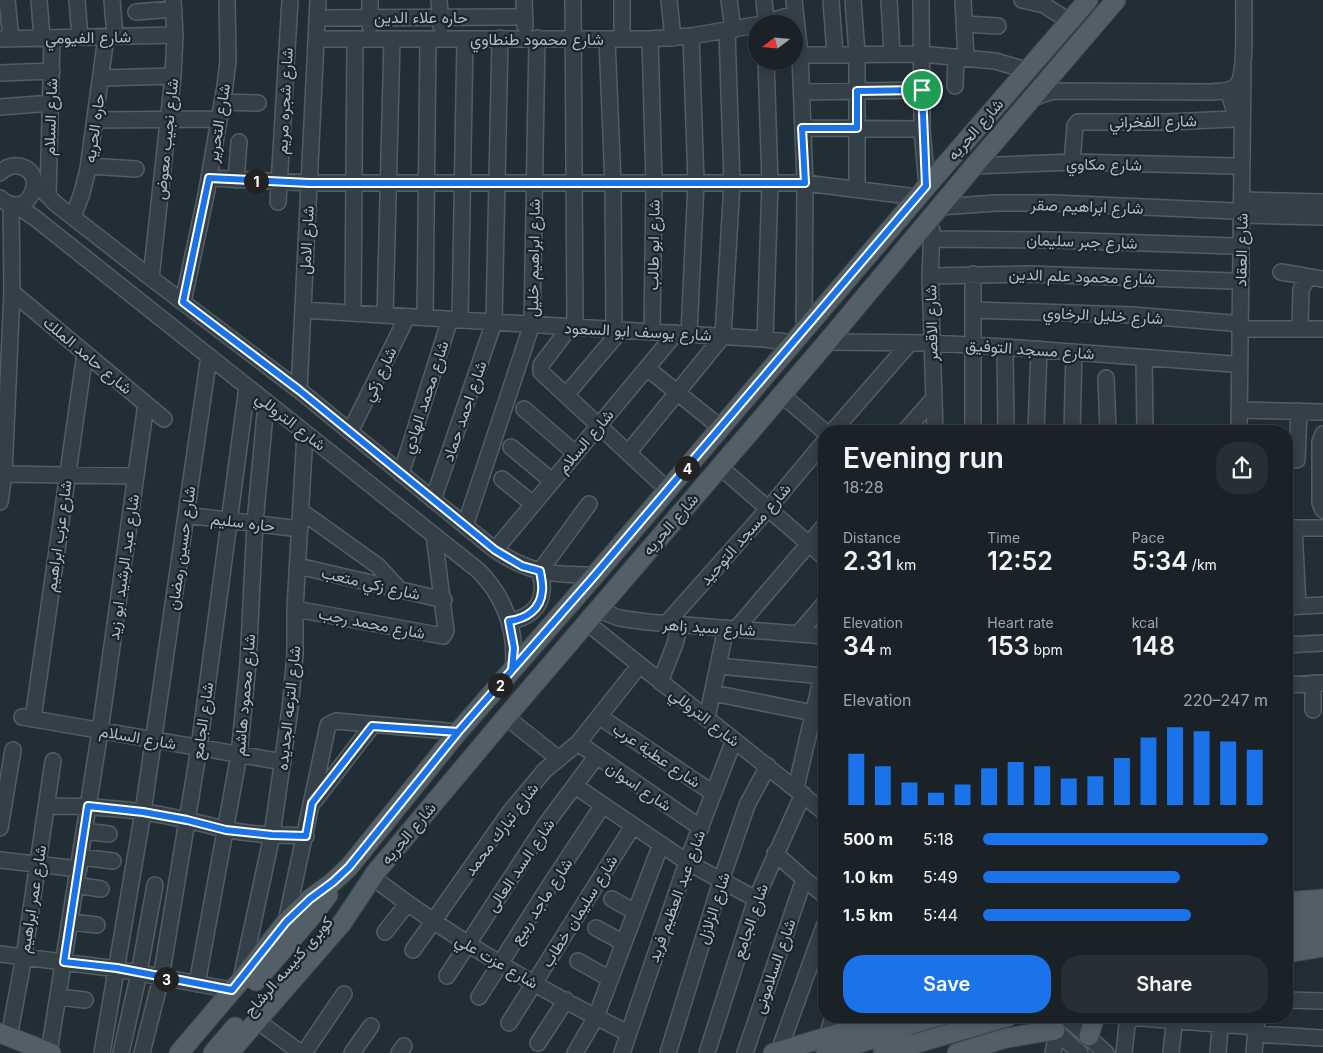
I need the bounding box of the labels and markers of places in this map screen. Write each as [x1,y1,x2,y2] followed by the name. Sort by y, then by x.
[901,69,943,111] pin
[244,168,268,194] pin: 1
[674,456,700,480] pin: 4
[488,672,512,698] pin: 2
[154,966,178,992] pin: 3

